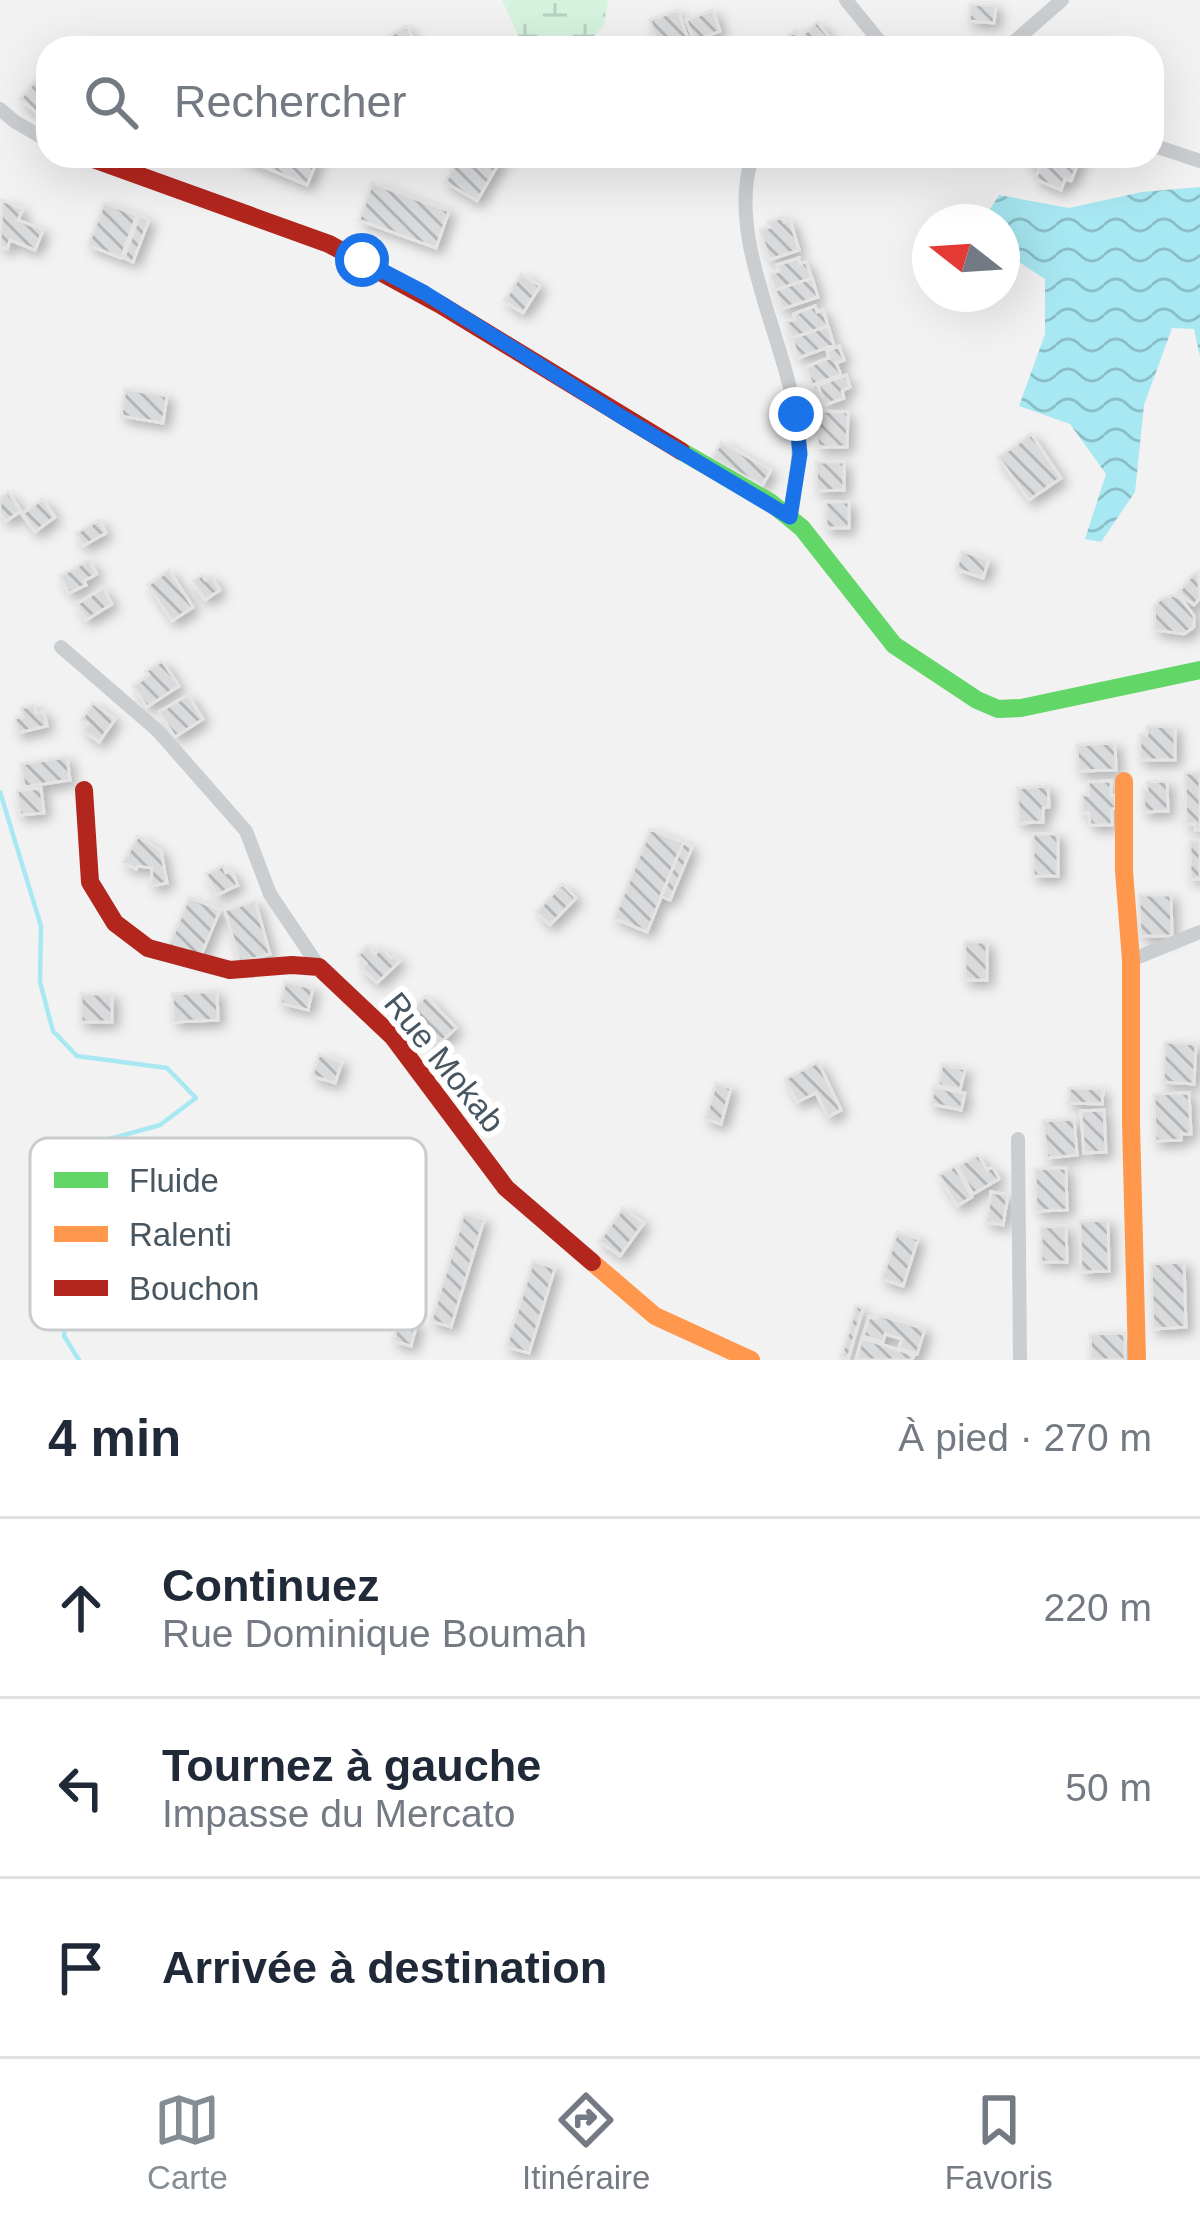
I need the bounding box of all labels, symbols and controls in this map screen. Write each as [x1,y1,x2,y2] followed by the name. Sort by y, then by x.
[36,36,1164,168] search box
[78,69,144,135] icon: search
[174,76,407,127] text: Rechercher
[912,204,1020,312] north arrow
[335,233,389,287] route start
[769,387,823,441] route end
[377,985,512,1140] street label: Rue Mokab
[30,1138,426,1330] legend
[129,1162,219,1199] text: Fluide
[129,1216,232,1253] text: Ralenti
[129,1270,259,1307] text: Bouchon
[48,1410,181,1467] text: 4 min
[898,1416,1152,1459] text: À pied · 270 m
[162,1560,379,1611] text: Continuez
[48,1575,114,1641] icon: ahead
[1044,1586,1152,1629] text: 220 m
[162,1612,587,1655] text: Rue Dominique Boumah
[162,1740,541,1791] text: Tournez à gauche
[48,1755,114,1821] icon: left
[1065,1766,1152,1809] text: 50 m
[162,1792,515,1835] text: Impasse du Mercato
[48,1935,114,2001] icon: arrive
[162,1942,607,1993] text: Arrivée à destination
[147,2087,228,2197] tab: Carte
[522,2087,650,2197] tab: Itinéraire
[945,2087,1053,2197] tab: Favoris

